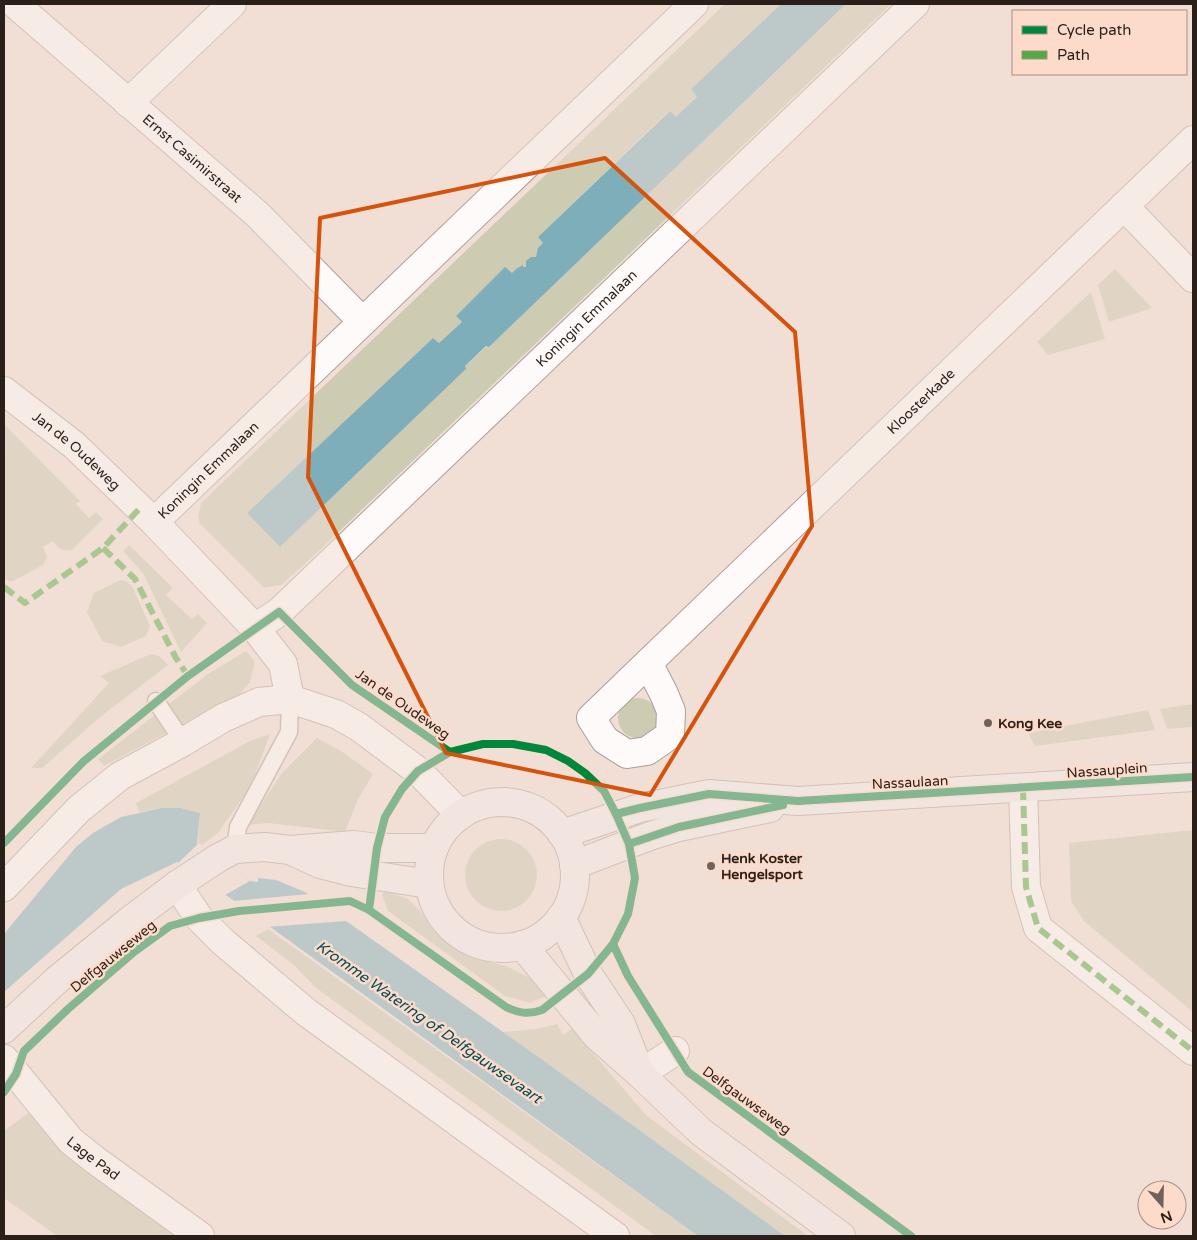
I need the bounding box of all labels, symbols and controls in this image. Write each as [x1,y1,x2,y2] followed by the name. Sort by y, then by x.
[1012,10,1187,75] legend
[1057,21,1131,39] text: Cycle path
[1057,46,1090,64] text: Path
[139,111,246,207] street label: Ernst Casimirstraat
[533,266,641,371] street label: Koningin Emmalaan
[884,365,959,438] street label: Kloosterkade
[29,408,124,494] street label: Jan de Oudeweg
[155,418,262,523] street label: Koningin Emmalaan
[352,666,453,743] street label: Jan de Oudeweg
[998,715,1062,732] place label: Kong Kee
[982,717,994,729] marker: Kong Kee
[1066,759,1148,782] street label: Nassauplein
[871,772,949,793] street label: Nassaulaan
[721,850,803,883] place label: Henk Koster Hengelsport
[705,860,717,872] marker: Henk Koster Hengelsport
[67,917,160,996] street label: Delfgauwseweg
[313,937,547,1108] water label: Kromme Watering of Delfgauwsevaart
[699,1063,794,1138] street label: Delfgauwseweg
[63,1133,123,1184] street label: Lage Pad
[1137,1180,1187,1230] north arrow
[1158,1207,1174,1227] text: N

